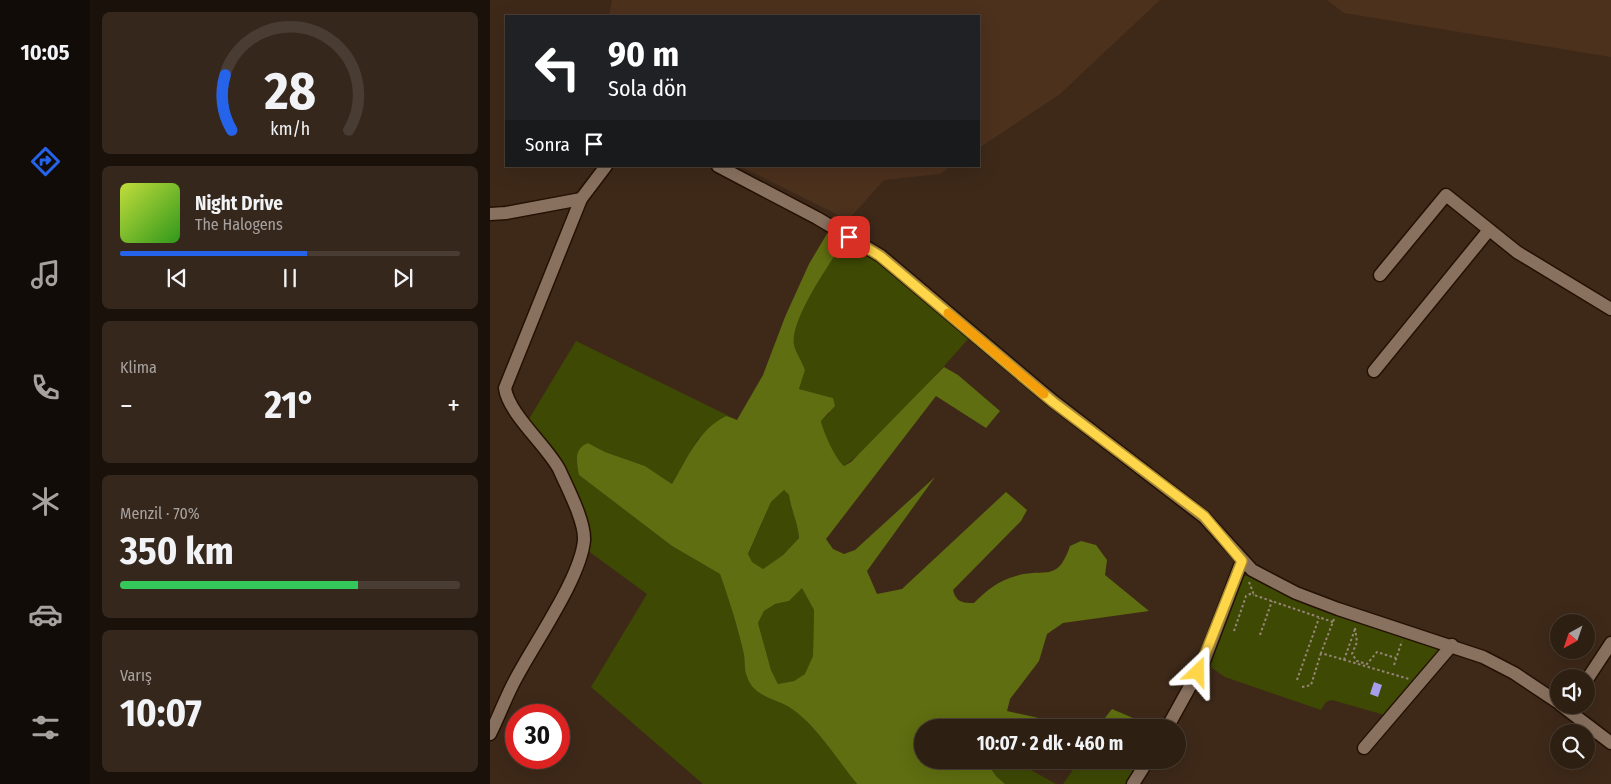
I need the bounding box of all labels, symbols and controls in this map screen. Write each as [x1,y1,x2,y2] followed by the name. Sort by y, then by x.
[608,33,679,75] text: 90 m
[525,35,590,100] icon: left
[20,39,70,66] text: 10:05
[263,60,316,123] text: 28
[608,75,687,102] text: Sola dön
[270,118,310,140] text: km/h
[580,130,608,158] icon: arrive
[525,133,570,156] text: Sonra
[28,144,63,179] icon: directions
[195,192,283,215] text: Night Drive
[195,215,283,234] text: The Halogens
[828,216,870,258] pin
[835,223,863,251] icon: arrive
[28,257,63,292] icon: music
[163,264,191,292] icon: previous
[276,264,304,292] icon: pause
[389,264,417,292] icon: next
[120,358,157,377] text: Klima
[28,370,63,405] icon: phone
[265,382,315,428] text: 21°
[120,389,133,422] text: −
[447,389,460,422] text: +
[28,484,63,519] icon: climate
[120,504,200,523] text: Menzil · 70%
[120,528,234,574] text: 350 km
[28,597,63,632] icon: car
[1550,614,1595,659] north arrow
[1550,614,1595,769] map controls
[1171,645,1223,697] position arrow
[120,666,152,685] text: Varış
[1550,669,1595,714] button: sound
[120,690,202,736] text: 10:07
[505,704,570,769] speed limit sign: 30
[28,710,63,745] icon: filters
[1550,724,1595,769] button: search
[977,732,1123,755] text: 10:07 · 2 dk · 460 m

